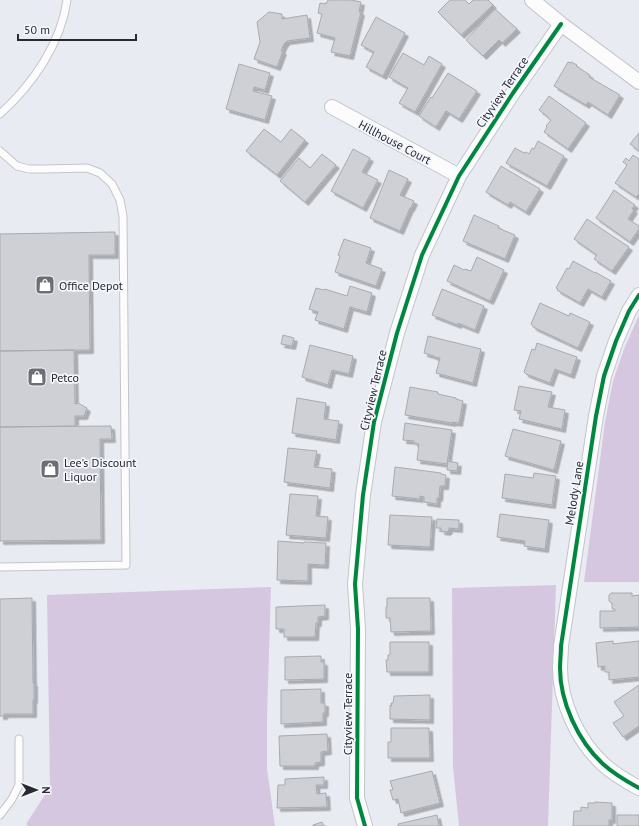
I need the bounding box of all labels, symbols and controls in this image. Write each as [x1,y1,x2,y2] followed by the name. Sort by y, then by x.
[18,16,136,42] scale bar
[24,22,50,37] text: 50 m
[473,54,531,130] street label: Cityview Terrace
[356,117,434,167] street label: Hillhouse Court
[34,274,56,296] shop icon: Office Depot
[59,278,123,293] place label: Office Depot
[356,348,390,432] street label: Cityview Terrace
[26,366,48,388] shop icon: Petco
[51,370,79,385] place label: Petco
[64,455,136,484] place label: Lee's Discount Liquor
[39,458,61,480] shop icon: Lee's Discount Liquor
[562,460,586,526] street label: Melody Lane
[340,673,355,755] street label: Cityview Terrace
[16,770,56,810] north arrow
[39,786,53,794] text: N

